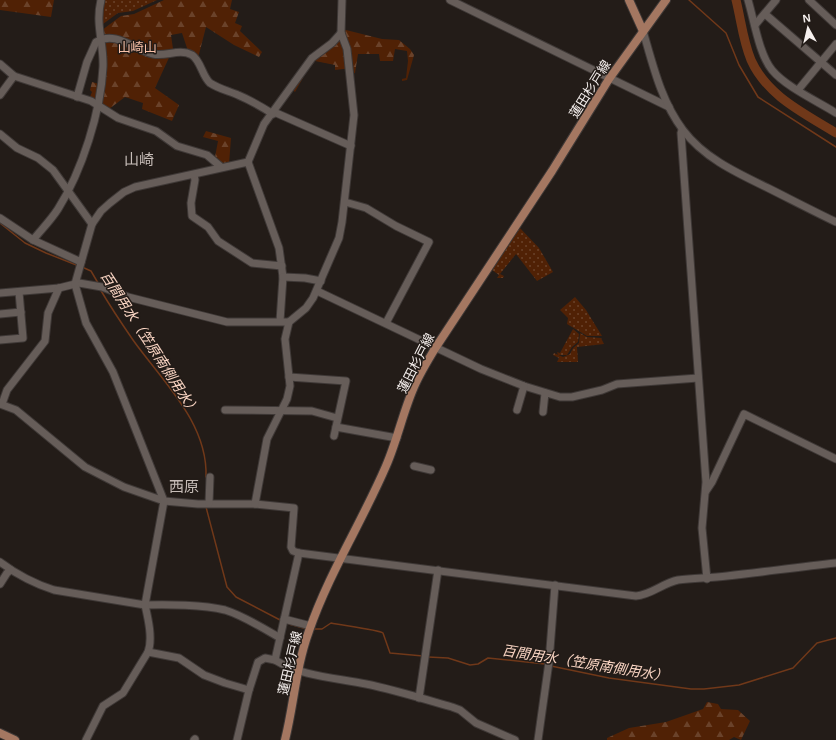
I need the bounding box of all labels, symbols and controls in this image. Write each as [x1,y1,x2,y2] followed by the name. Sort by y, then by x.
[788,8,828,48] north arrow
[802,12,811,25] text: N
[117,40,157,55] park label: 山崎山
[566,57,614,121] street label: 蓮田杉戸線
[124,151,154,168] district label: 山崎
[98,268,202,418] water label: 百間用水（笠原南側用水）
[395,331,437,395] street label: 蓮田杉戸線
[169,478,199,495] district label: 西原
[275,630,305,696] street label: 蓮田杉戸線
[501,642,669,684] water label: 百間用水（笠原南側用水）

